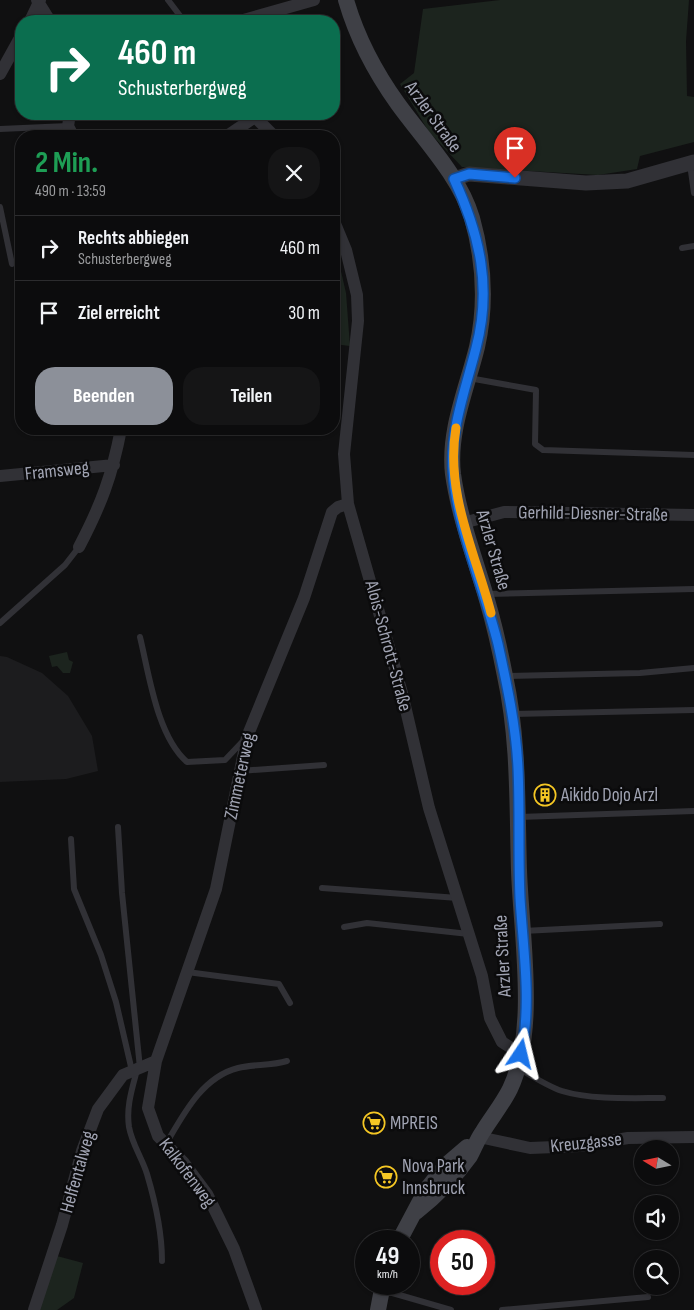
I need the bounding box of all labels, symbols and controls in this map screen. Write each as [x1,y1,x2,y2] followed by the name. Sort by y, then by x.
[118,32,196,75] text: 460 m
[35,35,100,100] icon: right
[118,75,247,102] text: Schusterbergweg
[399,76,467,157] street label: Arzler Straße
[494,127,536,178] pin
[501,134,529,162] icon: arrive
[35,145,98,181] text: 2 Min.
[268,147,320,199] button: close
[35,182,106,201] text: 490 m · 13:59
[78,227,189,250] text: Rechts abbiegen
[35,234,63,262] icon: right
[280,237,320,260] text: 460 m
[78,250,172,269] text: Schusterbergweg
[35,299,63,327] icon: arrive
[78,302,160,325] text: Ziel erreicht
[288,302,320,325] text: 30 m
[35,367,173,425] button: Beenden
[183,367,320,425] button: Teilen
[24,456,91,486] street label: Framsweg
[518,501,668,527] street label: Gerhild-Diesner-Straße
[470,506,515,593] street label: Arzler Straße
[359,577,416,714] street label: Alois-Schrott-Straße
[220,730,261,822] street label: Zimmeterweg
[533,783,557,807] building icon: Aikido Dojo Arzl
[560,784,658,807] place label: Aikido Dojo Arzl
[489,914,517,999] street label: Arzler Straße
[494,1027,546,1079] position arrow
[362,1111,386,1135] supermarket icon: MPREIS
[390,1112,438,1135] place label: MPREIS
[55,1128,101,1216] street label: Helfentalweg
[549,1128,623,1158] street label: Kreuzgasse
[154,1134,221,1213] street label: Kalkofenweg
[634,1140,679,1185] north arrow
[634,1140,679,1295] map controls
[402,1155,466,1200] place label: Nova Park Innsbruck
[374,1165,398,1189] supermarket icon: Nova Park Innsbruck
[634,1195,679,1240] button: sound
[430,1230,495,1295] speed limit sign: 50
[376,1241,399,1272] text: 49
[634,1250,679,1295] button: search
[377,1267,398,1282] text: km/h

